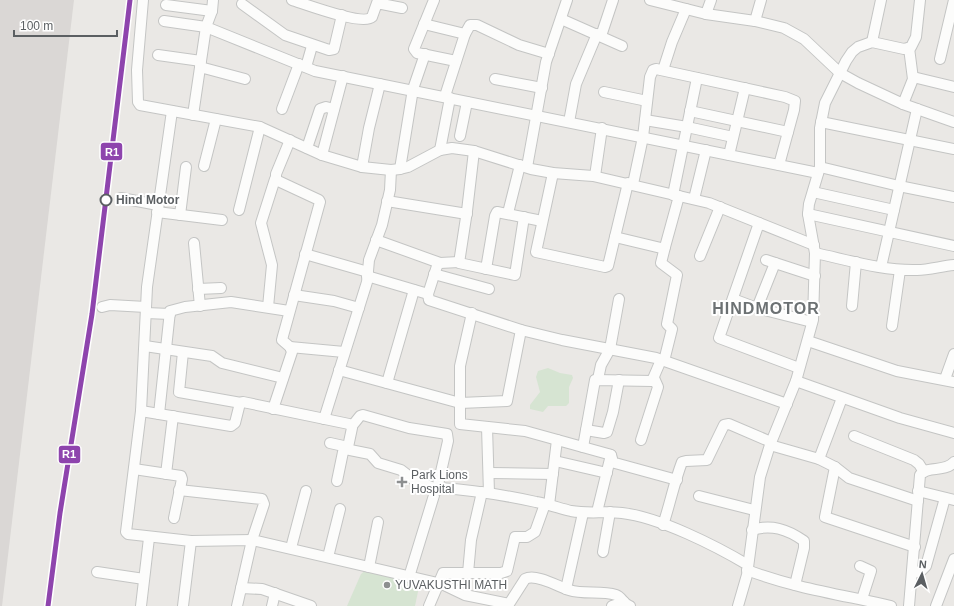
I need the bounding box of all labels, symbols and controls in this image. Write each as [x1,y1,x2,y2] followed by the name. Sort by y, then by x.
[14,12,117,38] scale bar
[20,19,53,33] text: 100 m
[100,142,123,161] line badge: R1
[105,146,119,158] text: R1
[99,193,113,207] marker: Hind Motor
[116,193,180,207] place label: Hind Motor
[712,300,820,317] district label: HINDMOTOR
[58,445,81,464] line badge: R1
[62,448,76,460] text: R1
[411,468,468,496] place label: Park Lions Hospital
[396,476,408,488] marker: Park Lions Hospital
[902,554,942,594] north arrow
[918,558,927,570] text: N
[395,578,507,592] place label: YUVAKUSTHI MATH
[382,580,392,590] marker: YUVAKUSTHI MATH

